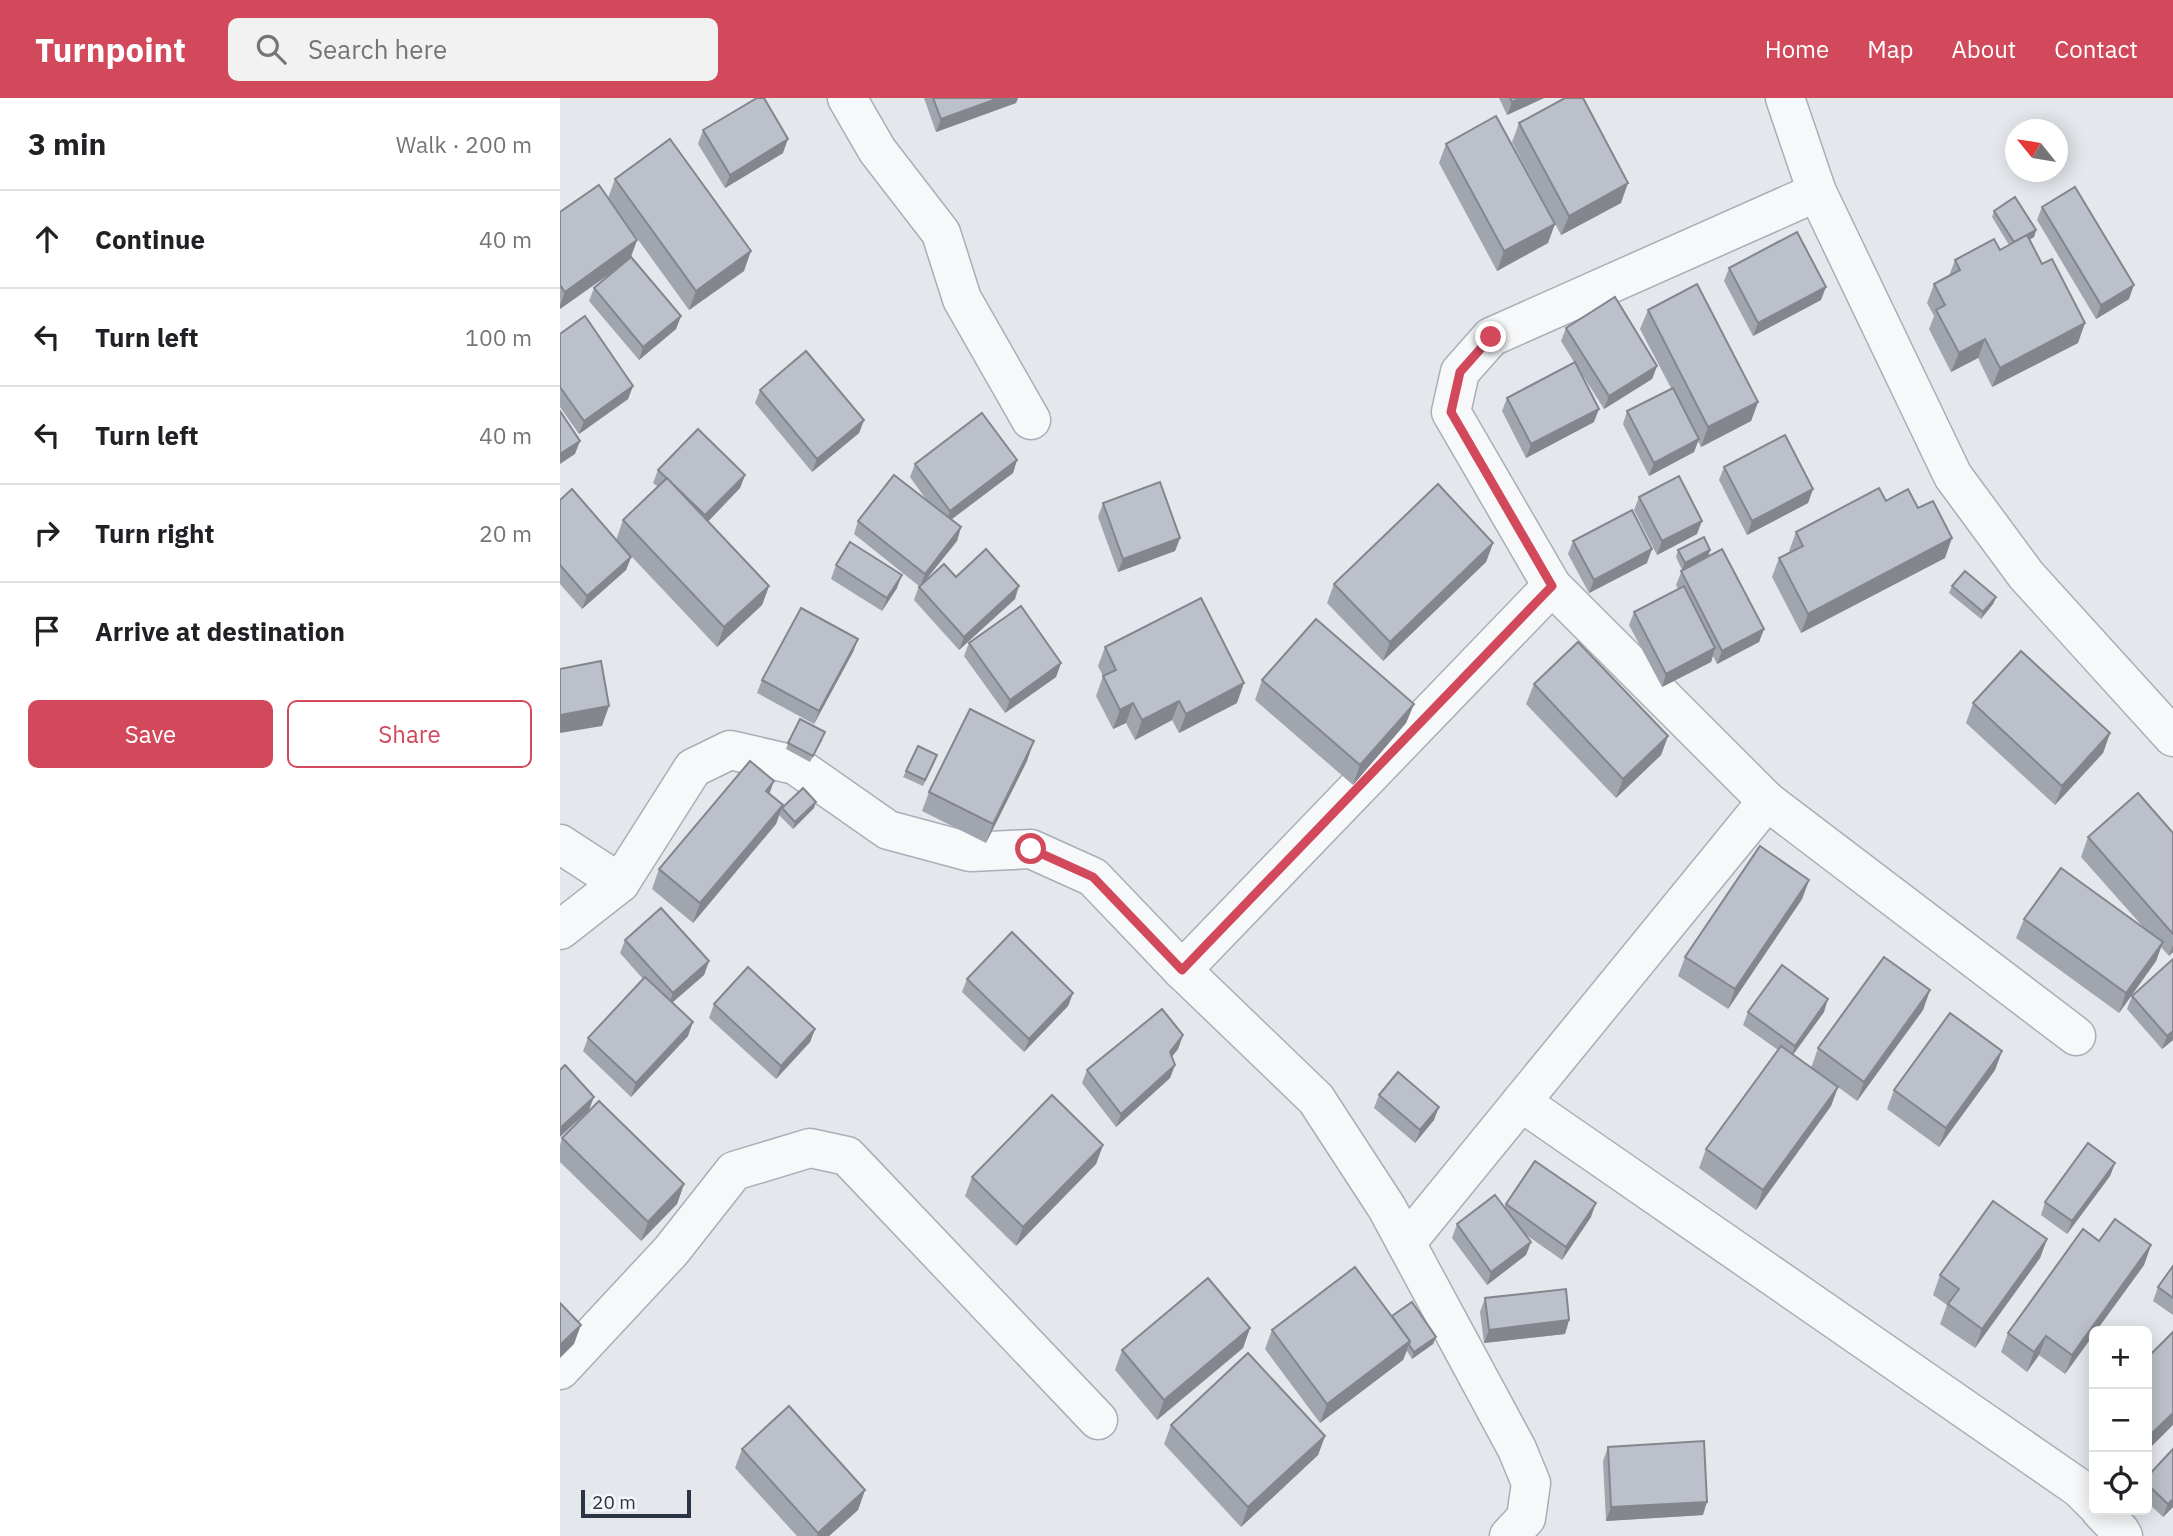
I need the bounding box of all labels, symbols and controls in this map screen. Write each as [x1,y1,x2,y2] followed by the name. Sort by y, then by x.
[228,18,718,81] search box
[35,28,186,71] text: Turnpoint
[252,30,290,68] icon: search
[308,32,447,66] text: Search here
[1765,33,1829,65] text: Home
[1867,33,1913,65] text: Map
[1951,33,2016,65] text: About
[2054,33,2138,65] text: Contact
[2005,119,2068,182] north arrow
[28,124,106,163] text: 3 min
[396,129,532,159] text: Walk · 200 m
[28,220,66,258] icon: ahead
[95,222,205,256] text: Continue
[479,224,532,254] text: 40 m
[28,318,66,356] icon: left
[95,320,198,354] text: Turn left
[1475,321,1506,352] route end
[465,322,532,352] text: 100 m
[28,416,66,454] icon: left
[95,418,198,452] text: Turn left
[479,420,532,450] text: 40 m
[28,514,66,552] icon: right
[95,516,214,550] text: Turn right
[479,518,532,548] text: 20 m
[28,612,66,650] icon: arrive
[95,614,345,648] text: Arrive at destination
[28,700,273,768] button: Save
[287,700,532,768] button: Share
[1015,833,1046,864] route start
[2089,1326,2152,1515] map controls
[2089,1326,2152,1389] button: +
[2089,1389,2152,1452] button: −
[2089,1452,2152,1515] button: locate
[581,1487,691,1519] scale bar
[592,1490,636,1514] text: 20 m

